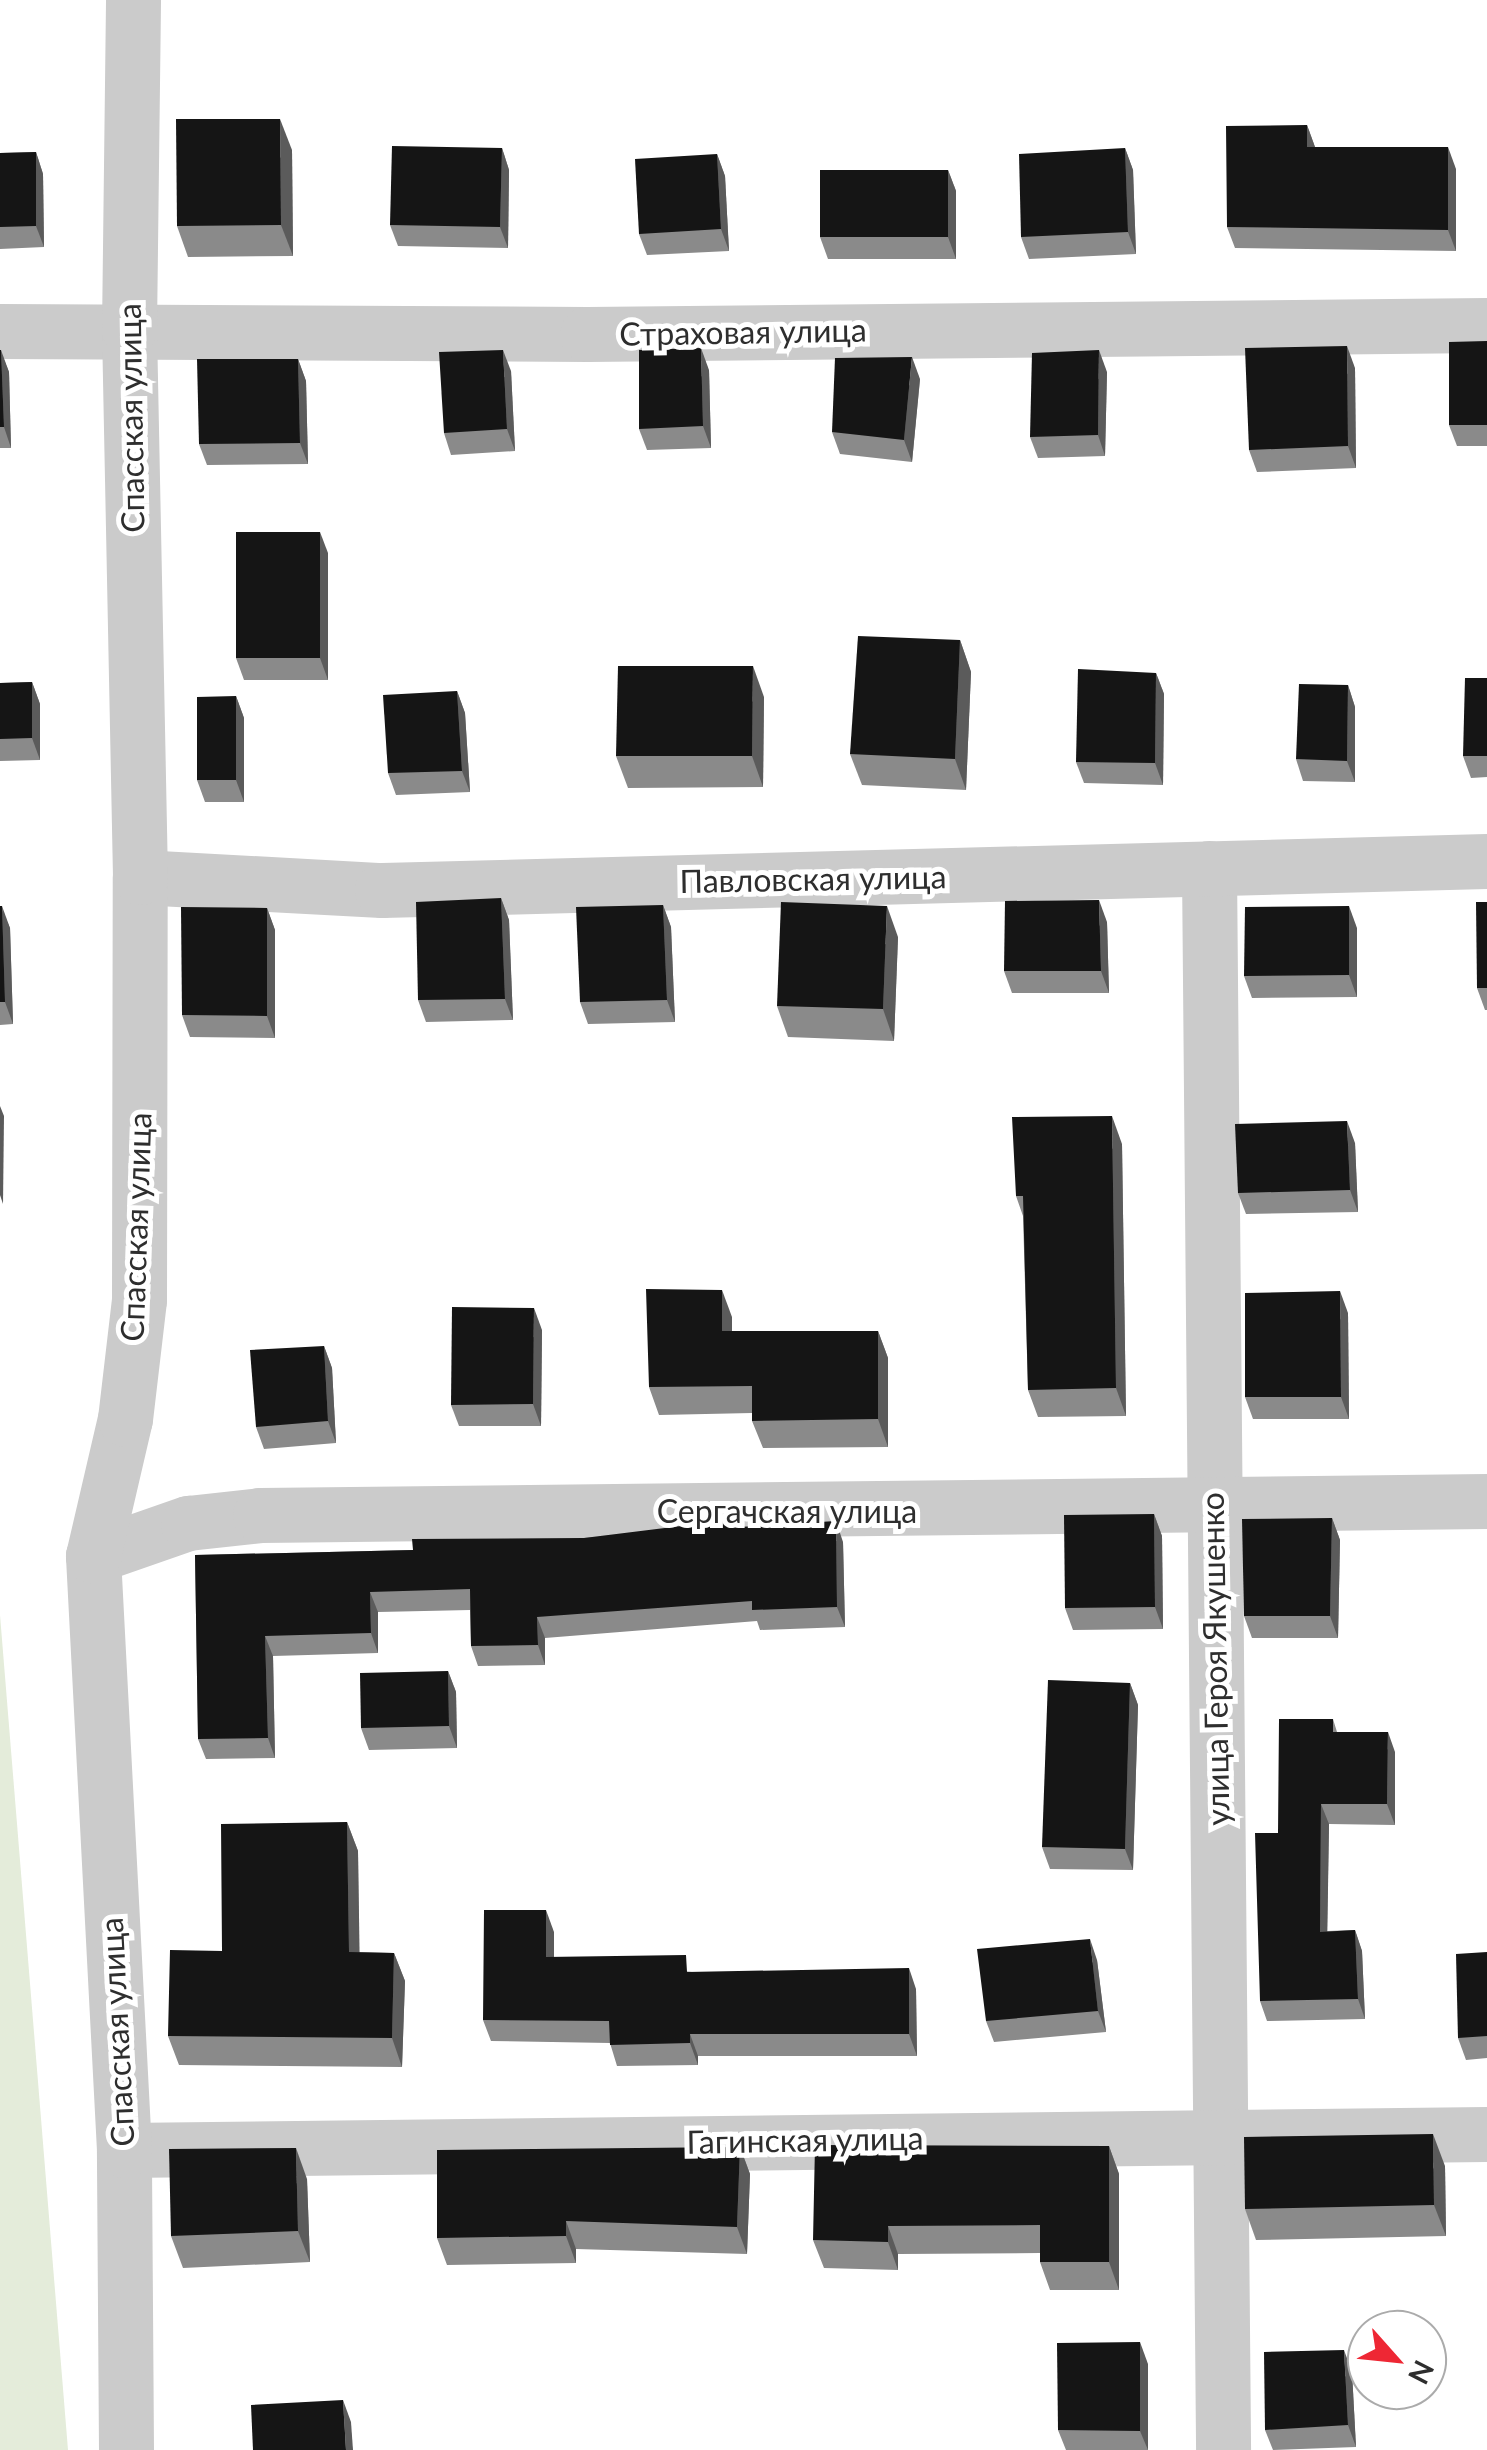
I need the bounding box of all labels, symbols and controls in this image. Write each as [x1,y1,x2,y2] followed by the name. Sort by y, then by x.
[110,303,152,533] street label: Спасская улица
[619,311,867,353] street label: Страховая улица
[679,857,947,901] street label: Павловская улица
[113,1112,159,1342] street label: Спасская улица
[657,1492,917,1530] street label: Сергачская улица
[1193,1492,1237,1826] street label: улица Героя Якушенко
[92,1916,142,2148] street label: Спасская улица
[686,2119,924,2161] street label: Гагинская улица
[1347,2310,1447,2410] north arrow
[1402,2355,1442,2390] text: N

